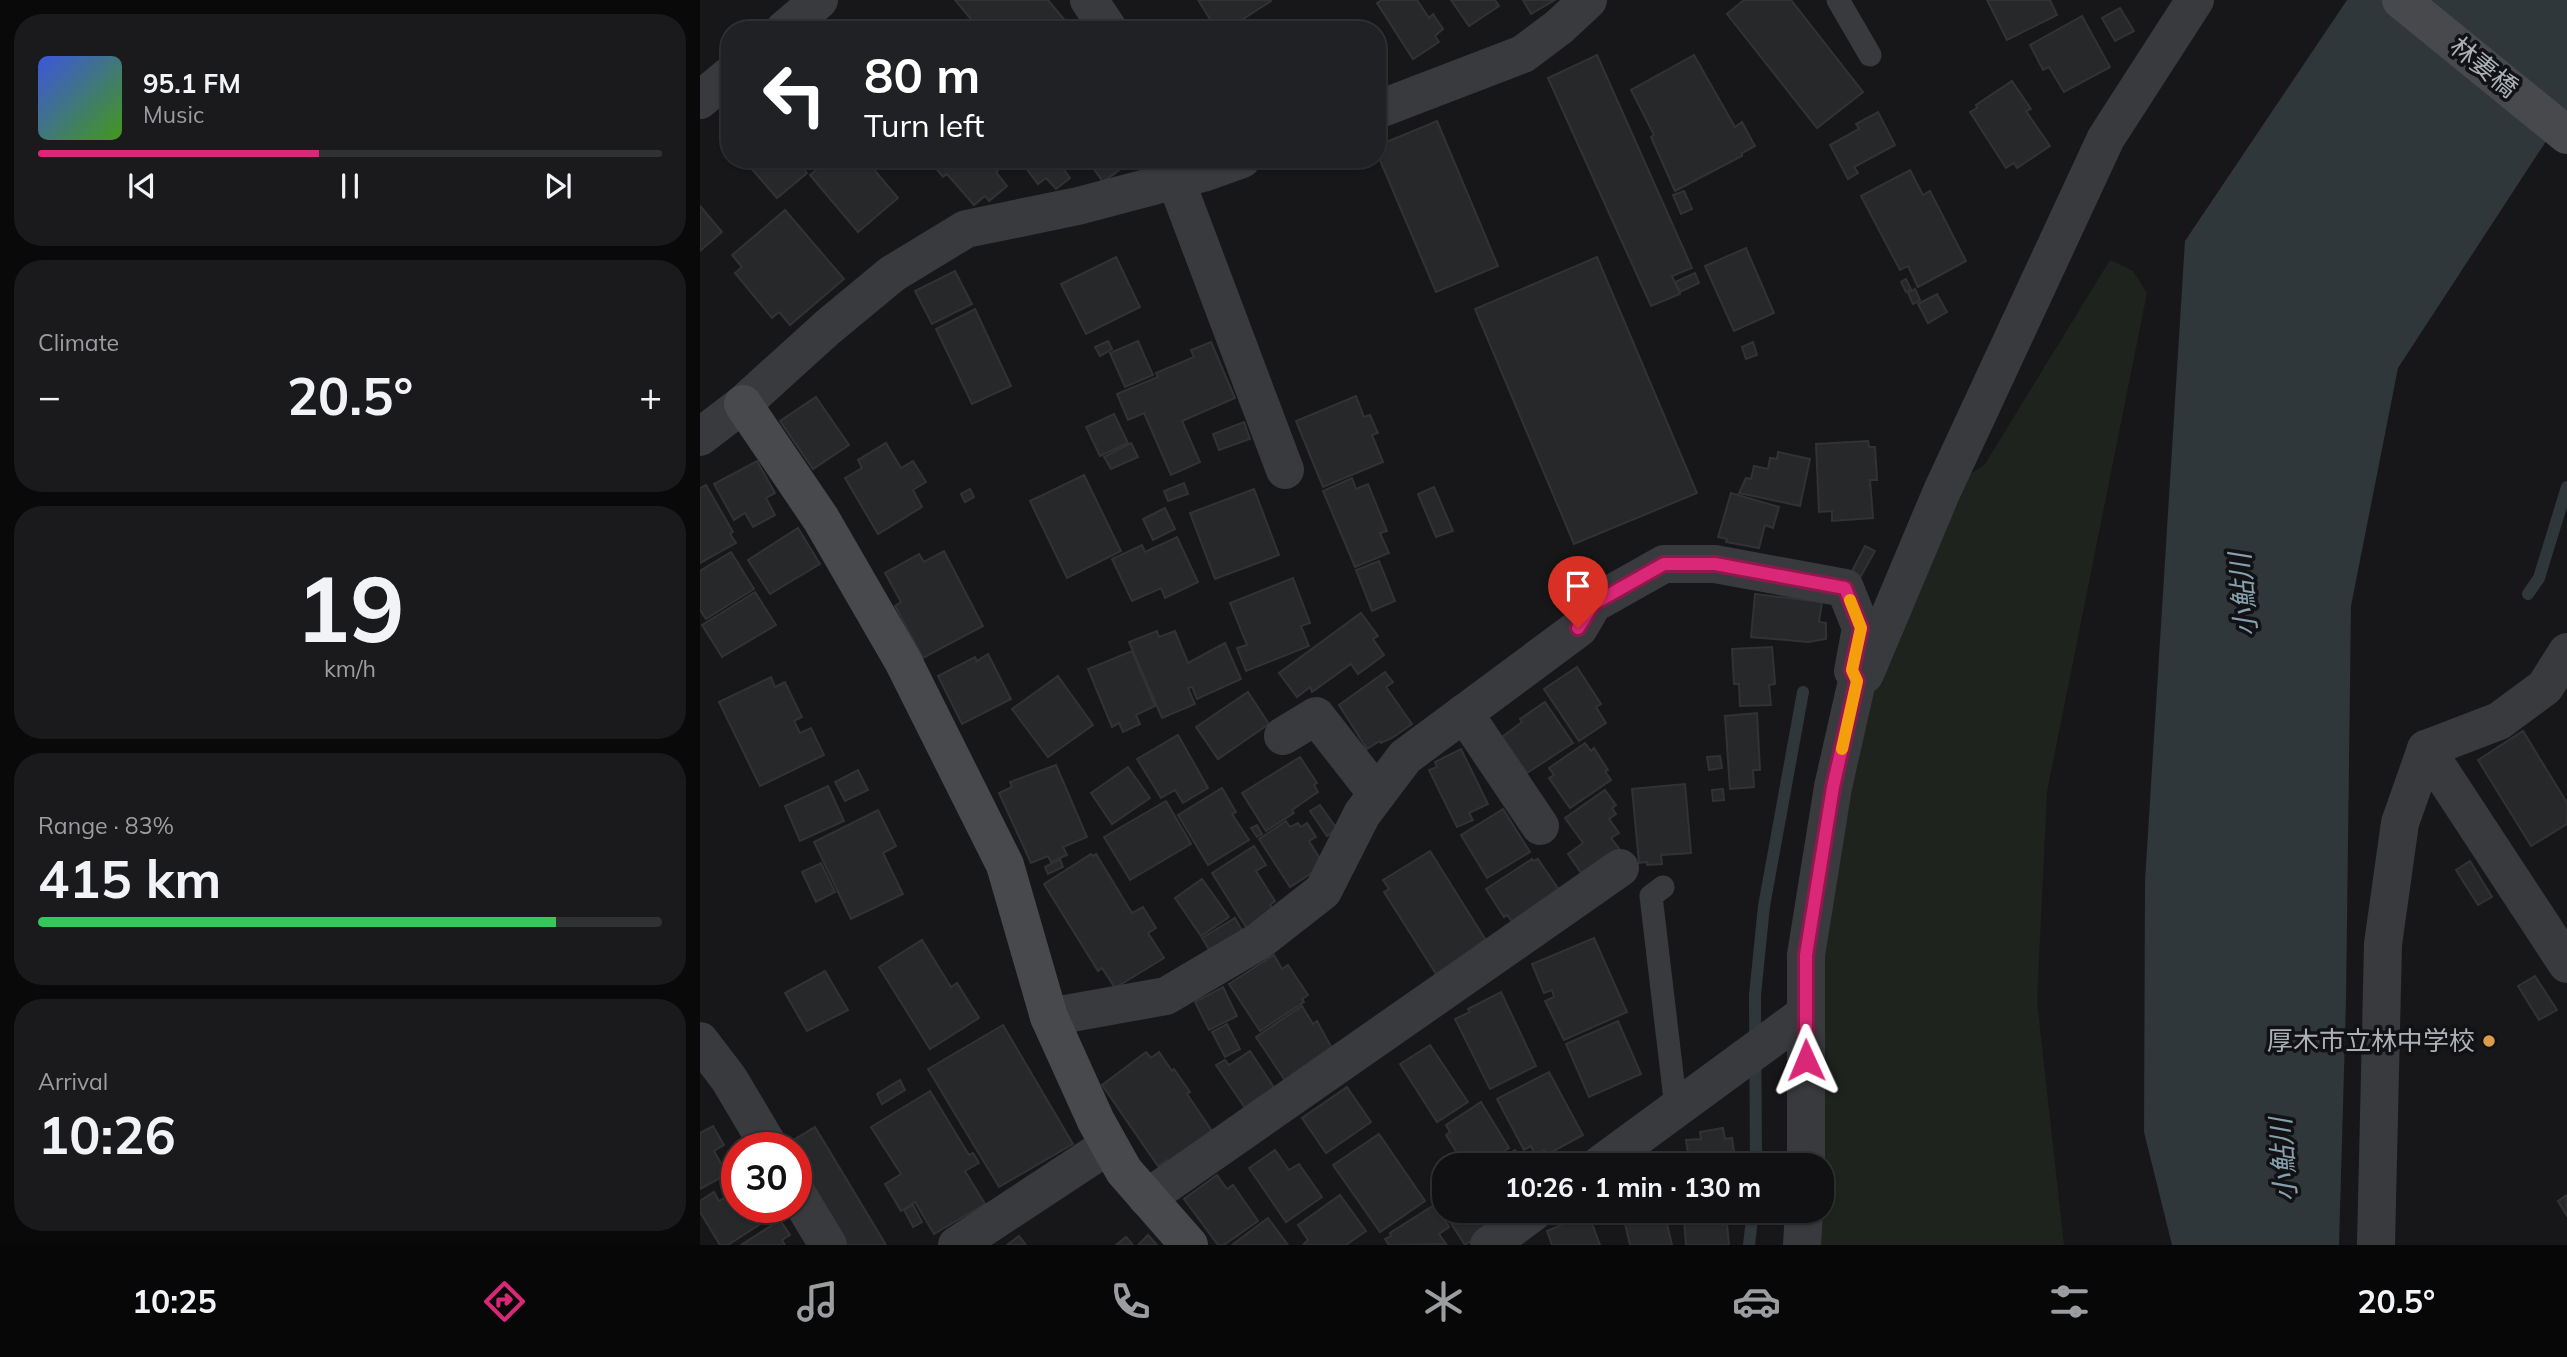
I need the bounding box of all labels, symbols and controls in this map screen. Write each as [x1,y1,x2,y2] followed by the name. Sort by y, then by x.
[2444,29,2525,104] street label: 林妻橋
[864,44,980,105] text: 80 m
[749,49,840,140] icon: left
[143,67,241,100] text: 95.1 FM
[143,100,204,129] text: Music
[864,105,984,145] text: Turn left
[123,167,161,205] icon: previous
[331,167,369,205] icon: pause
[539,167,577,205] icon: next
[38,328,119,357] text: Climate
[287,363,413,428] text: 20.5°
[38,372,61,420] text: −
[639,372,662,420] text: +
[2221,549,2264,638] water label: 小鮎川
[295,551,405,665] text: 19
[1548,556,1608,628] pin
[1559,567,1597,605] icon: arrive
[324,654,376,683] text: km/h
[38,811,174,840] text: Range · 83%
[38,846,221,911] text: 415 km
[1769,1023,1843,1097] position arrow
[2267,1024,2475,1057] place label: 厚木市立林中学校
[2481,1033,2497,1049] marker: 厚木市立林中学校
[38,1067,108,1096] text: Arrival
[38,1102,176,1167] text: 10:26
[2262,1114,2303,1203] water label: 小鮎川
[721,1132,812,1223] speed limit sign: 30
[1505,1171,1761,1204] text: 10:26 · 1 min · 130 m
[480,1277,529,1326] icon: directions
[793,1277,842,1326] icon: music
[1106,1277,1155,1326] icon: phone
[1419,1277,1468,1326] icon: climate
[1732,1277,1781,1326] icon: car
[2045,1277,2094,1326] icon: filters
[132,1281,217,1321] text: 10:25
[2357,1281,2435,1321] text: 20.5°

